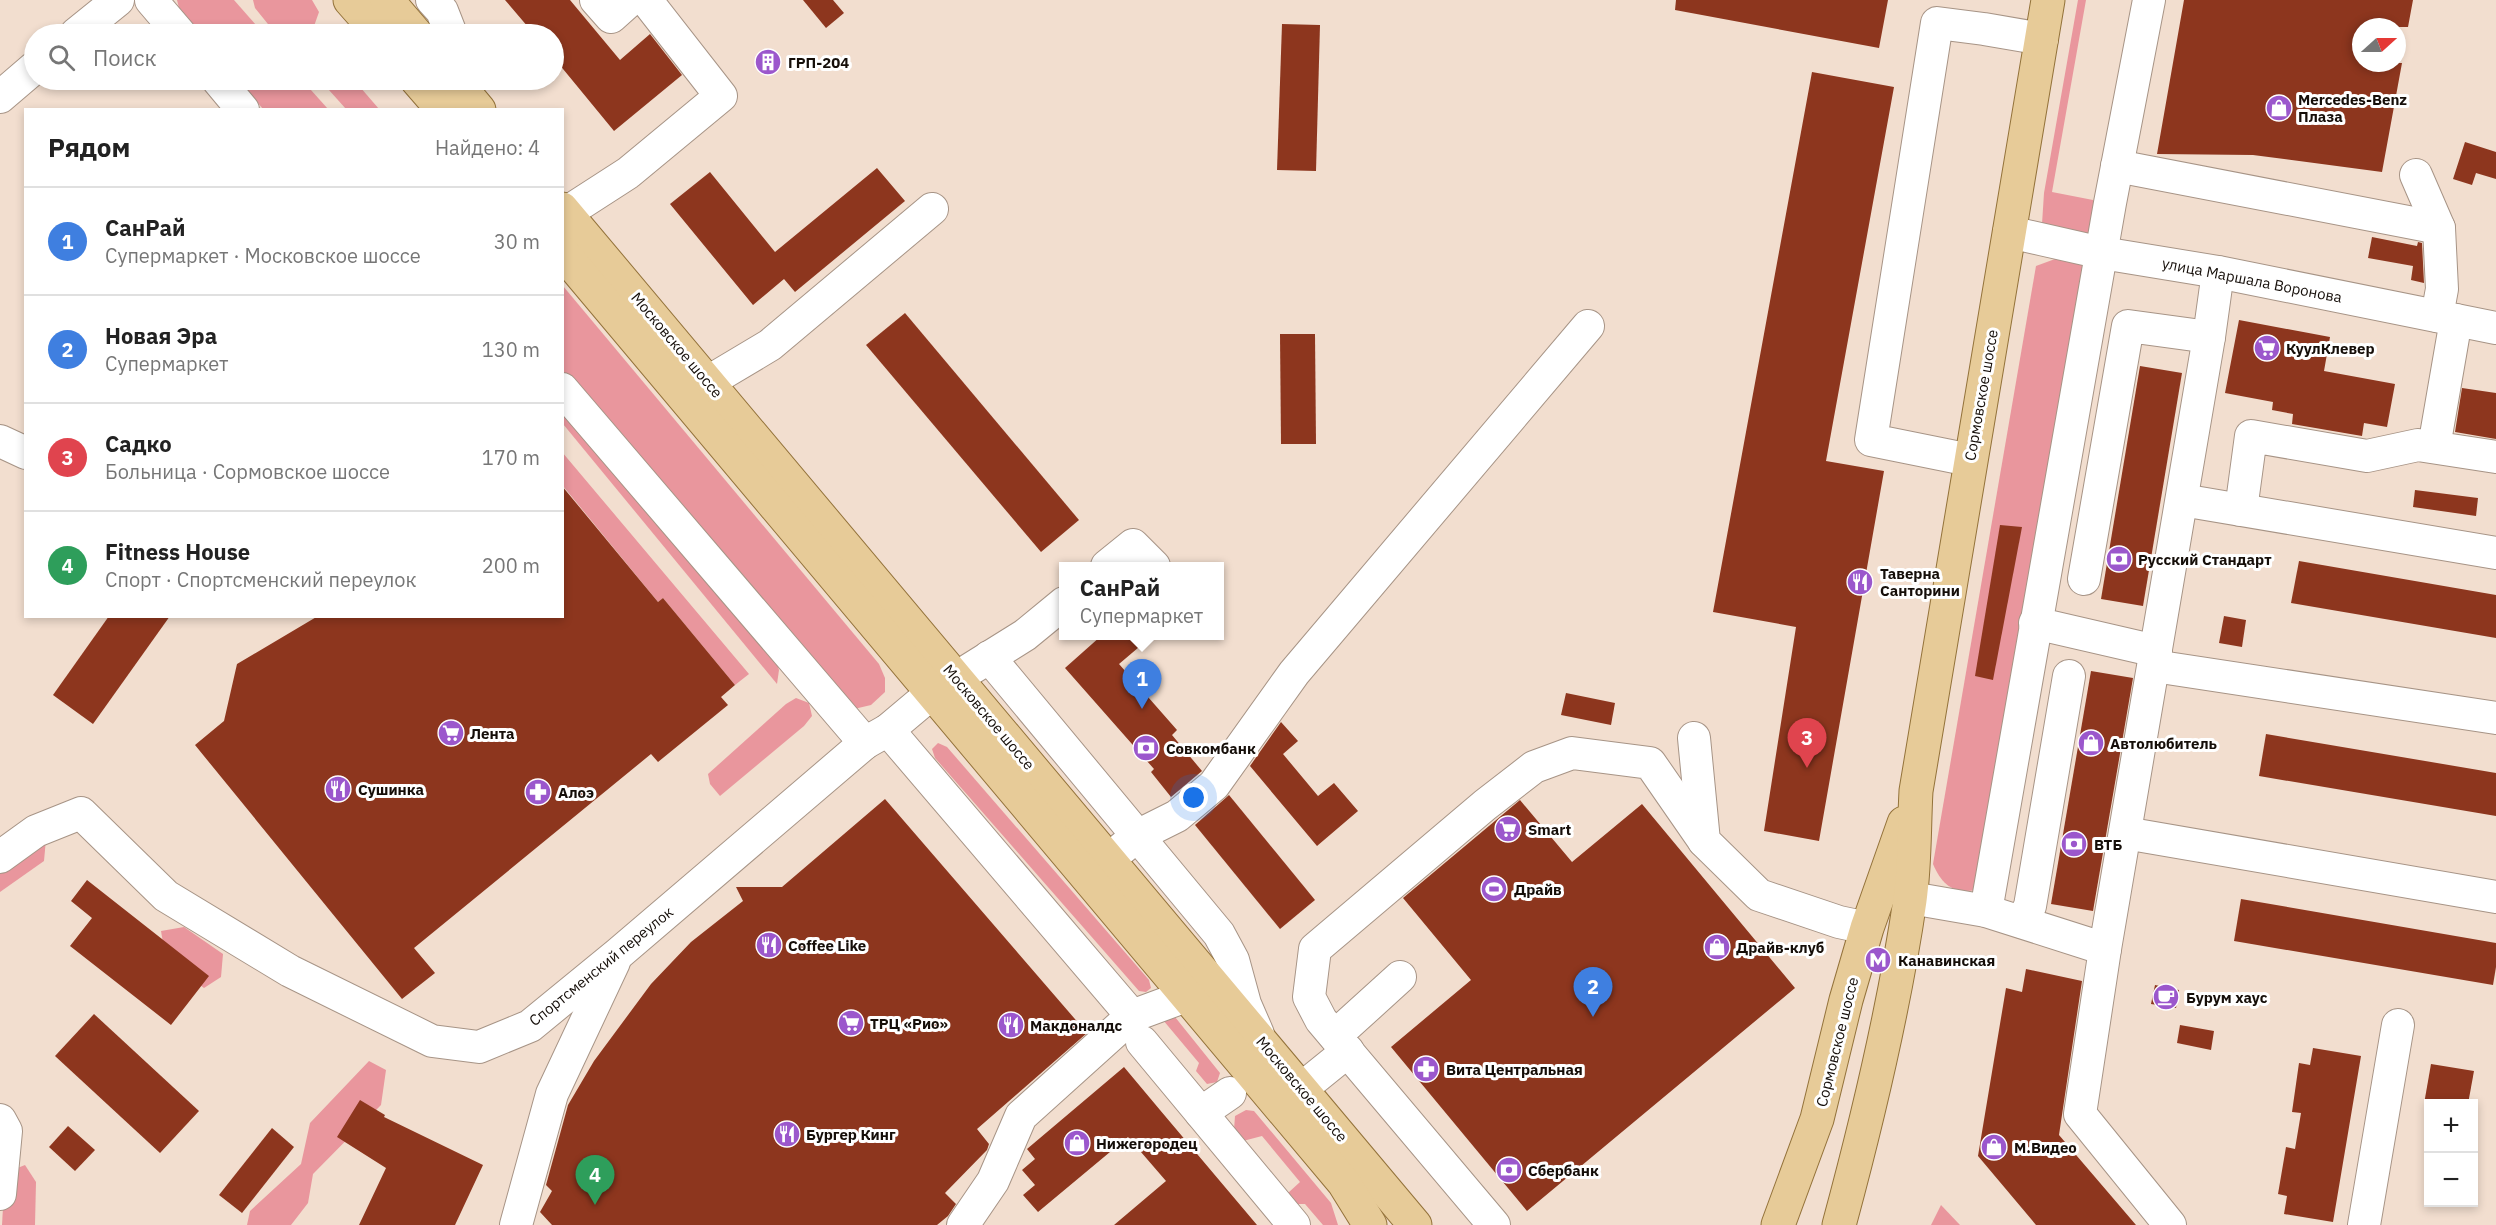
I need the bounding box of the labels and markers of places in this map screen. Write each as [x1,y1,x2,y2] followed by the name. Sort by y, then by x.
[753,47,783,77] building icon: ГРП-204
[788,53,849,72] place label: ГРП-204
[2298,90,2407,126] place label: Mercedes-Benz Плаза
[2264,93,2294,123] shop icon: Mercedes-Benz Плаза
[2252,333,2282,363] supermarket icon: КуулКлевер
[2286,339,2375,358] place label: КуулКлевер
[2104,544,2134,574] bank icon: Русский Стандарт
[2138,550,2272,569] place label: Русский Стандарт
[1880,564,1960,600] place label: Таверна Санторини
[1845,567,1875,597] restaurant icon: Таверна Санторини
[1122,660,1162,709] pin: 1
[436,718,466,748] supermarket icon: Лента
[1788,718,1826,768] pin: 3
[470,724,515,743] place label: Лента
[2076,728,2106,758] shop icon: Автолюбитель
[1131,733,1161,763] bank icon: Совкомбанк
[2110,734,2218,753] place label: Автолюбитель
[1166,739,1256,758] place label: Совкомбанк
[323,774,353,804] restaurant icon: Сушинка
[523,777,553,807] pharmacy icon: Алоэ
[358,780,425,799] place label: Сушинка
[558,783,594,802] place label: Алоэ
[1493,814,1523,844] supermarket icon: Smart
[1528,820,1571,839] place label: Smart
[2059,829,2089,859] bank icon: ВТБ
[2094,835,2122,854] place label: ВТБ
[1479,874,1509,904] sports icon: Драйв
[1514,880,1562,899] place label: Драйв
[754,930,784,960] restaurant icon: Coffee Like
[1702,932,1732,962] shop icon: Драйв-клуб
[788,936,866,955] place label: Coffee Like
[1736,938,1824,957] place label: Драйв-клуб
[1863,945,1893,975] metro station icon: Канавинская
[1898,951,1995,970] place label: Канавинская
[1574,968,1612,1017] pin: 2
[2151,982,2181,1012] cafe icon: Бурум хаус
[2186,988,2268,1007] place label: Бурум хаус
[836,1008,866,1038] supermarket icon: ТРЦ «Рио»
[996,1010,1026,1040] restaurant icon: Макдоналдс
[870,1014,948,1033] place label: ТРЦ «Рио»
[1030,1016,1123,1035] place label: Макдоналдс
[1411,1054,1441,1084] pharmacy icon: Вита Центральная
[1446,1060,1583,1079] place label: Вита Центральная
[772,1119,802,1149] restaurant icon: Бургер Кинг
[806,1125,896,1144] place label: Бургер Кинг
[1062,1128,1092,1158] shop icon: Нижегородец
[1979,1132,2009,1162] shop icon: М.Видео
[1096,1134,1198,1153] place label: Нижегородец
[2014,1138,2077,1157] place label: М.Видео
[1494,1155,1524,1185] bank icon: Сбербанк
[576,1156,614,1205] pin: 4
[1528,1161,1599,1180] place label: Сбербанк

